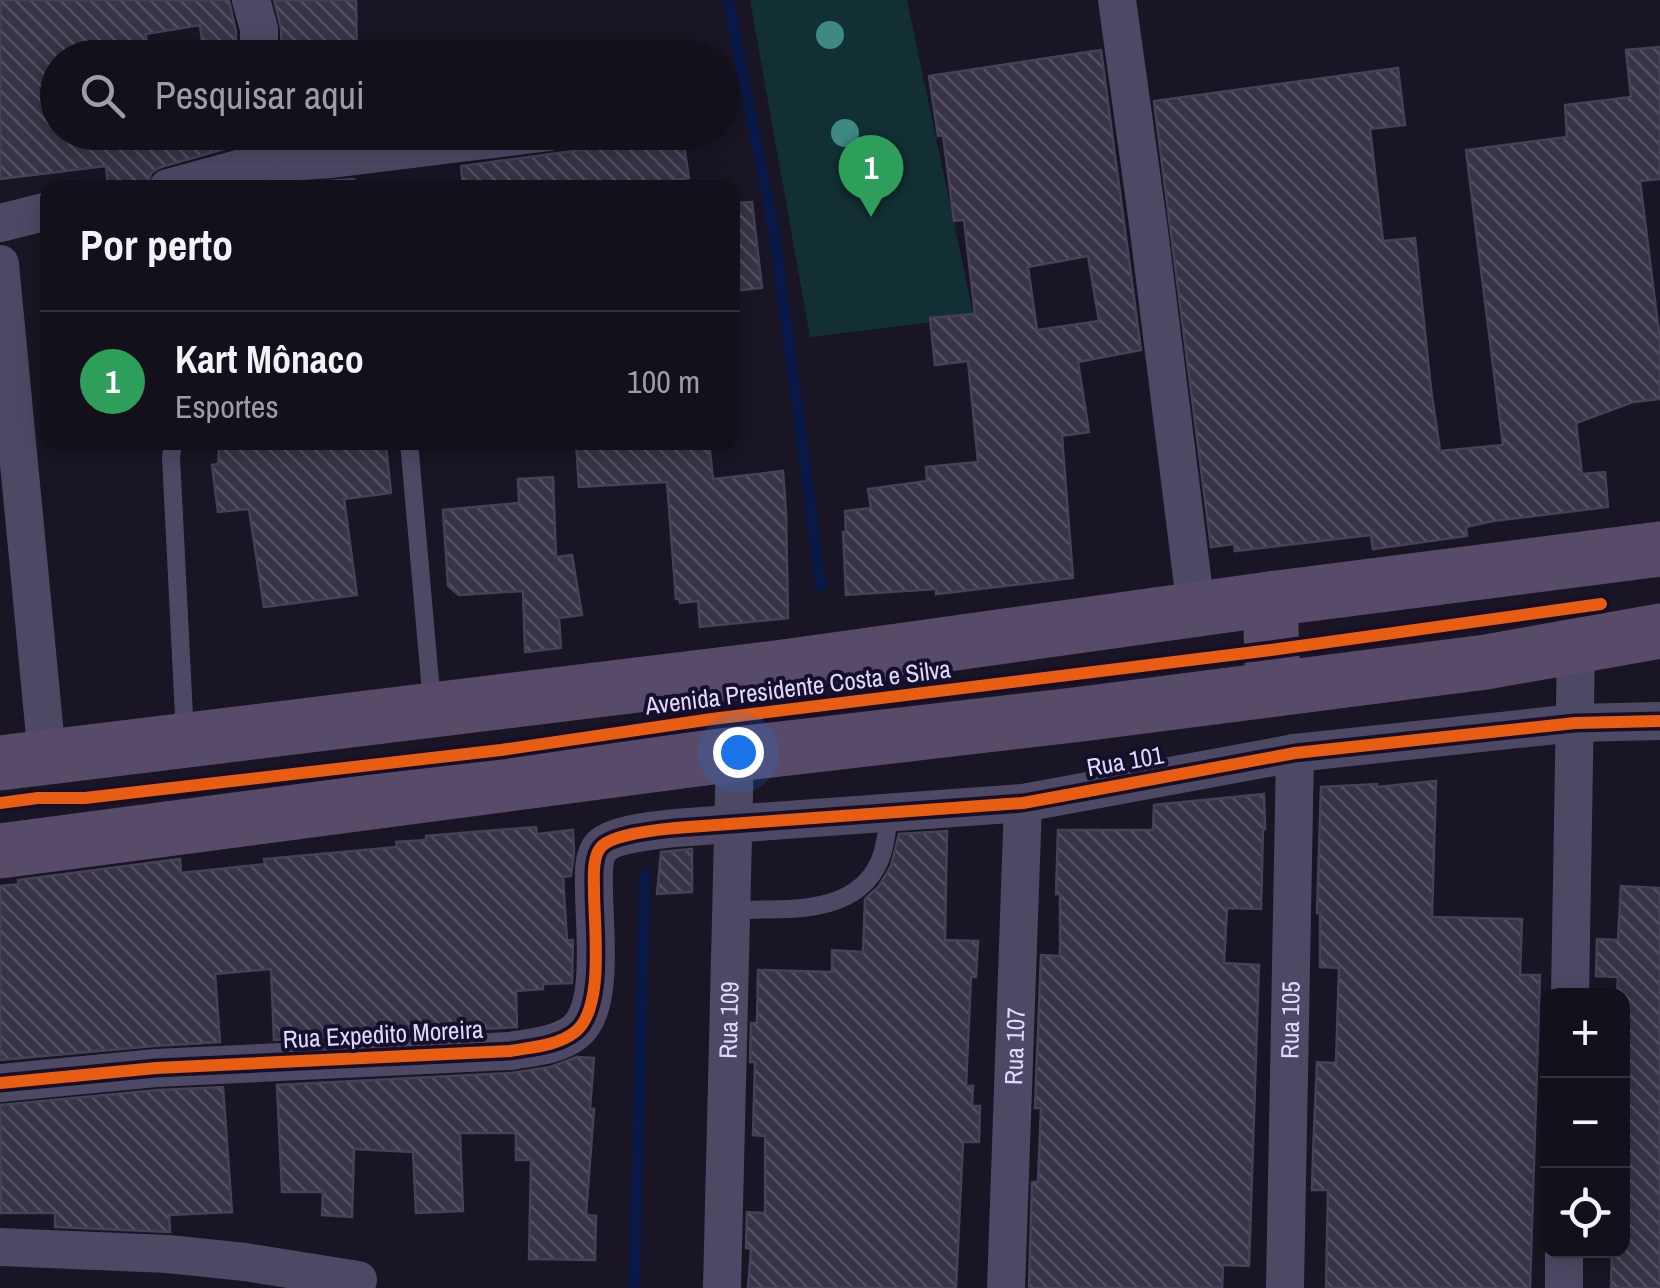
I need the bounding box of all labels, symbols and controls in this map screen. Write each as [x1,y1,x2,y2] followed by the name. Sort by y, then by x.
[40,40,740,150] search box
[75,68,130,123] icon: search
[155,70,365,121] text: Pesquisar aqui
[838,134,904,217] pin: 1
[80,217,233,273] text: Por perto
[175,334,364,385] text: Kart Mônaco
[105,360,120,403] text: 1
[627,360,700,403] text: 100 m
[175,385,279,428] text: Esportes
[642,651,953,723] street label: Avenida Presidente Costa e Silva
[713,727,764,778] your location
[1084,737,1167,784] street label: Rua 101
[711,981,746,1059] street label: Rua 109
[1272,981,1308,1059] street label: Rua 105
[1540,988,1630,1258] map controls
[1540,988,1630,1078] button: +
[996,1007,1033,1085] street label: Rua 107
[282,1012,485,1056] street label: Rua Expedito Moreira
[1540,1078,1630,1168] button: −
[1540,1168,1630,1258] button: locate

